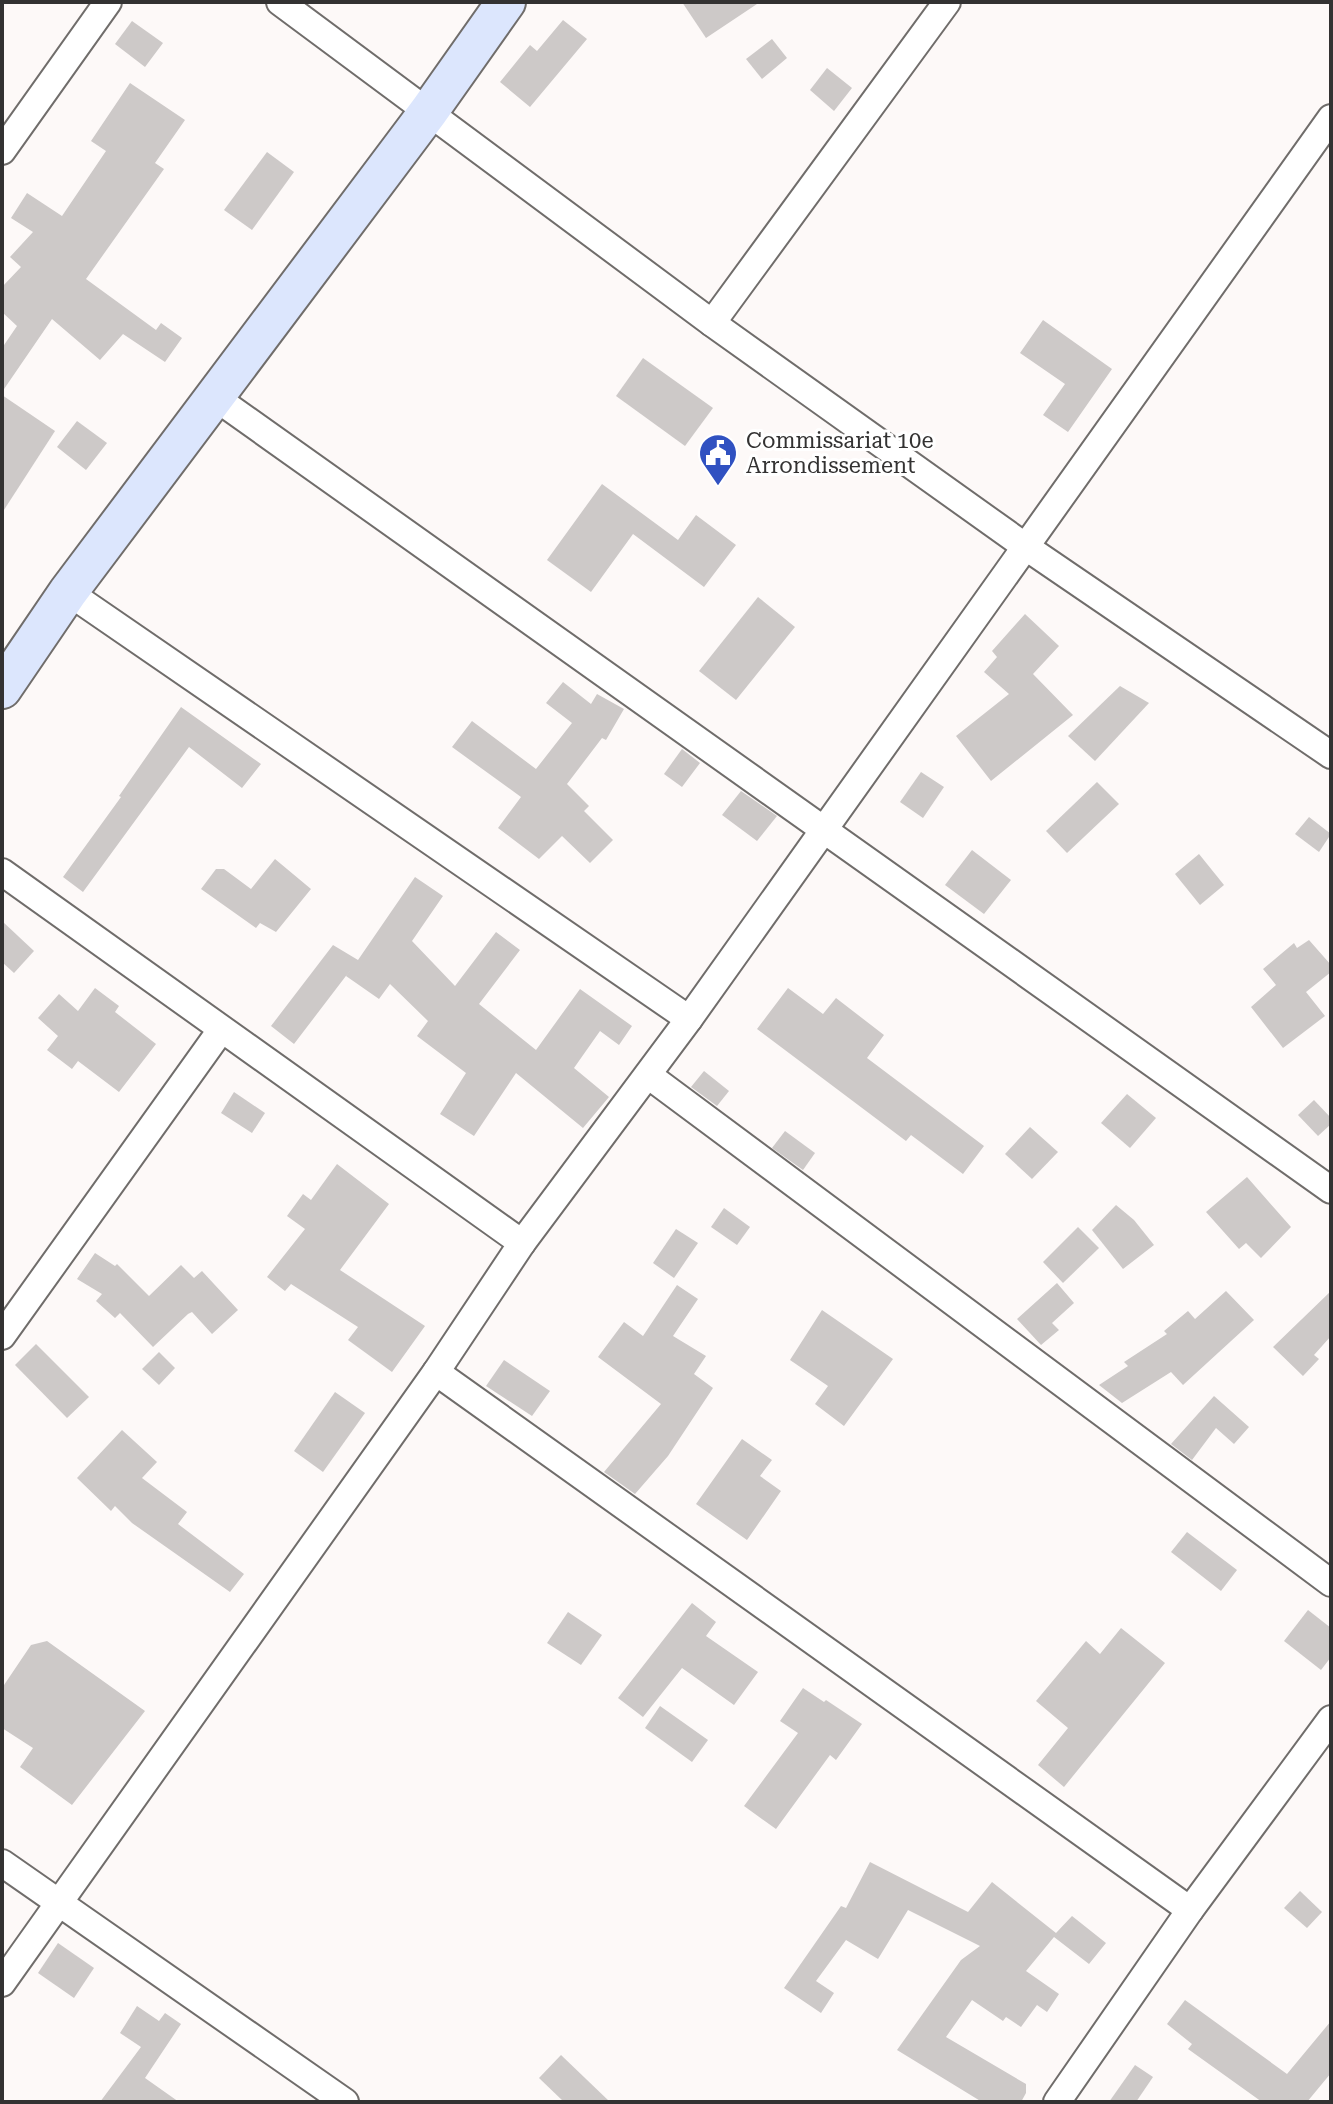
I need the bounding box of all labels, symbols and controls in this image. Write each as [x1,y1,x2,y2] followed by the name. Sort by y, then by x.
[746,428,934,478] place label: Commissariat 10e Arrondissement
[697,432,739,487] public building icon: Commissariat 10e Arrondissement

